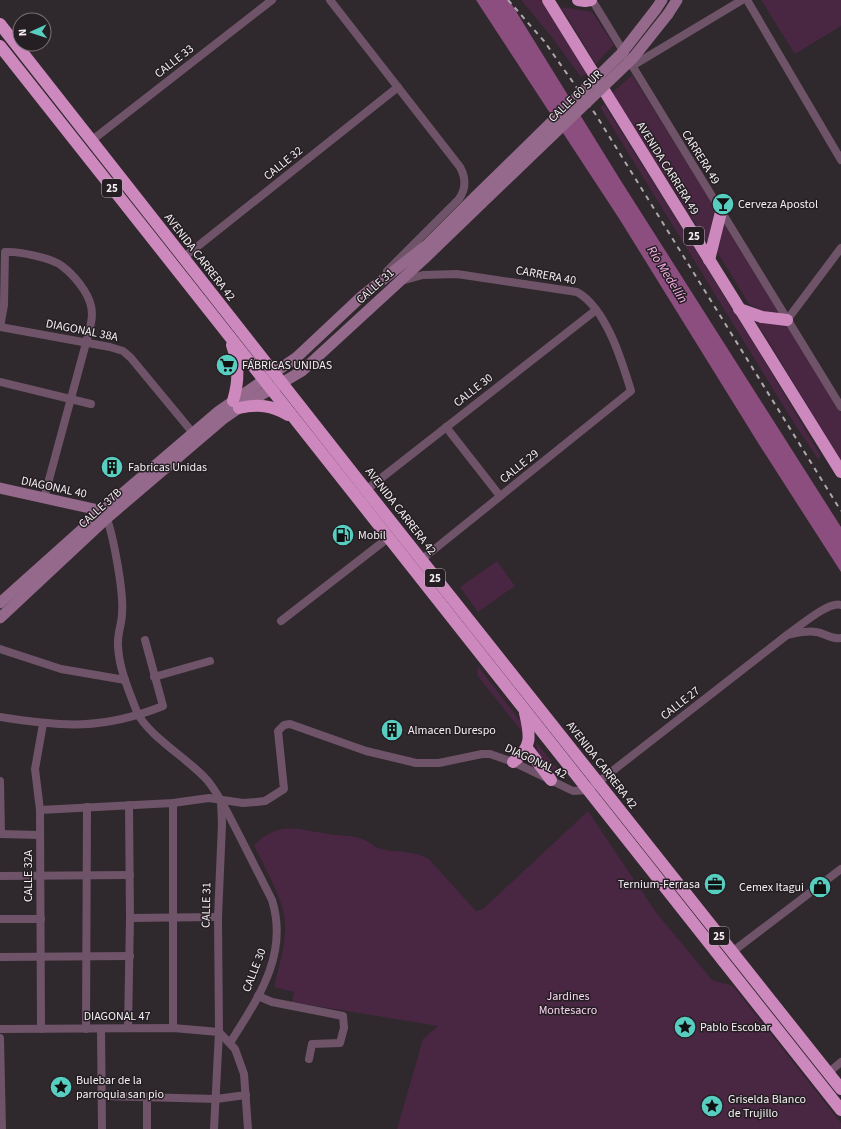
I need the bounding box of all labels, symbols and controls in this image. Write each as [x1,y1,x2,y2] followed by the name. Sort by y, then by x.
[12,12,52,52] north arrow
[15,28,30,37] text: N
[151,41,198,82] street label: CALLE 33
[545,66,606,126] street label: CALLE 60 SUR
[632,118,703,218] street label: AVENIDA CARRERA 49
[677,127,724,188] street label: CARRERA 49
[260,142,306,184] street label: CALLE 32
[102,179,122,197] road number: 25
[710,191,736,217] bar icon: Cerveza Apostol
[738,196,818,213] place label: Cerveza Apostol
[160,210,239,305] street label: AVENIDA CARRERA 42
[684,227,704,245] road number: 25
[642,242,692,307] water label: Río Medellín
[514,262,577,289] street label: CARRERA 40
[353,265,398,308] street label: CALLE 31
[44,315,120,346] street label: DIAGONAL 38A
[214,352,240,378] supermarket icon: FÁBRICAS UNIDAS
[242,357,332,374] place label: FÁBRICAS UNIDAS
[450,370,497,411] street label: CALLE 30
[496,445,542,487] street label: CALLE 29
[99,454,125,480] building icon: Fabricas Unidas
[128,459,207,476] place label: Fabricas Unidas
[361,464,440,559] street label: AVENIDA CARRERA 42
[19,472,88,503] street label: DIAGONAL 40
[75,484,126,532] street label: CALLE 37B
[330,522,356,548] fuel station icon: Mobil
[358,527,386,544] place label: Mobil
[425,569,445,587] road number: 25
[657,683,704,724] street label: CALLE 27
[379,717,405,743] building icon: Almacen Durespo
[562,718,641,813] street label: AVENIDA CARRERA 42
[408,722,496,739] place label: Almacen Durespo
[502,740,570,783] street label: DIAGONAL 42
[20,849,37,902] street label: CALLE 32A
[702,871,728,897] office icon: Ternium-Ferrasa
[807,874,833,900] shop icon: Cemex Itagui
[618,876,700,893] place label: Ternium-Ferrasa
[739,879,804,896] place label: Cemex Itagui
[198,882,215,928] street label: CALLE 31
[709,927,729,945] road number: 25
[238,946,271,995] street label: CALLE 30
[539,988,597,1019] park label: Jardines Montesacro
[84,1008,150,1025] street label: DIAGONAL 47
[672,1014,698,1040] place icon: Pablo Escobar
[700,1019,772,1036] place label: Pablo Escobar
[76,1072,164,1103] place label: Bulebar de la parroquia san pio
[48,1074,74,1100] place icon: Bulebar de la parroquia san pio
[728,1091,806,1122] place label: Griselda Blanco de Trujillo
[699,1093,725,1119] place icon: Griselda Blanco de Trujillo

